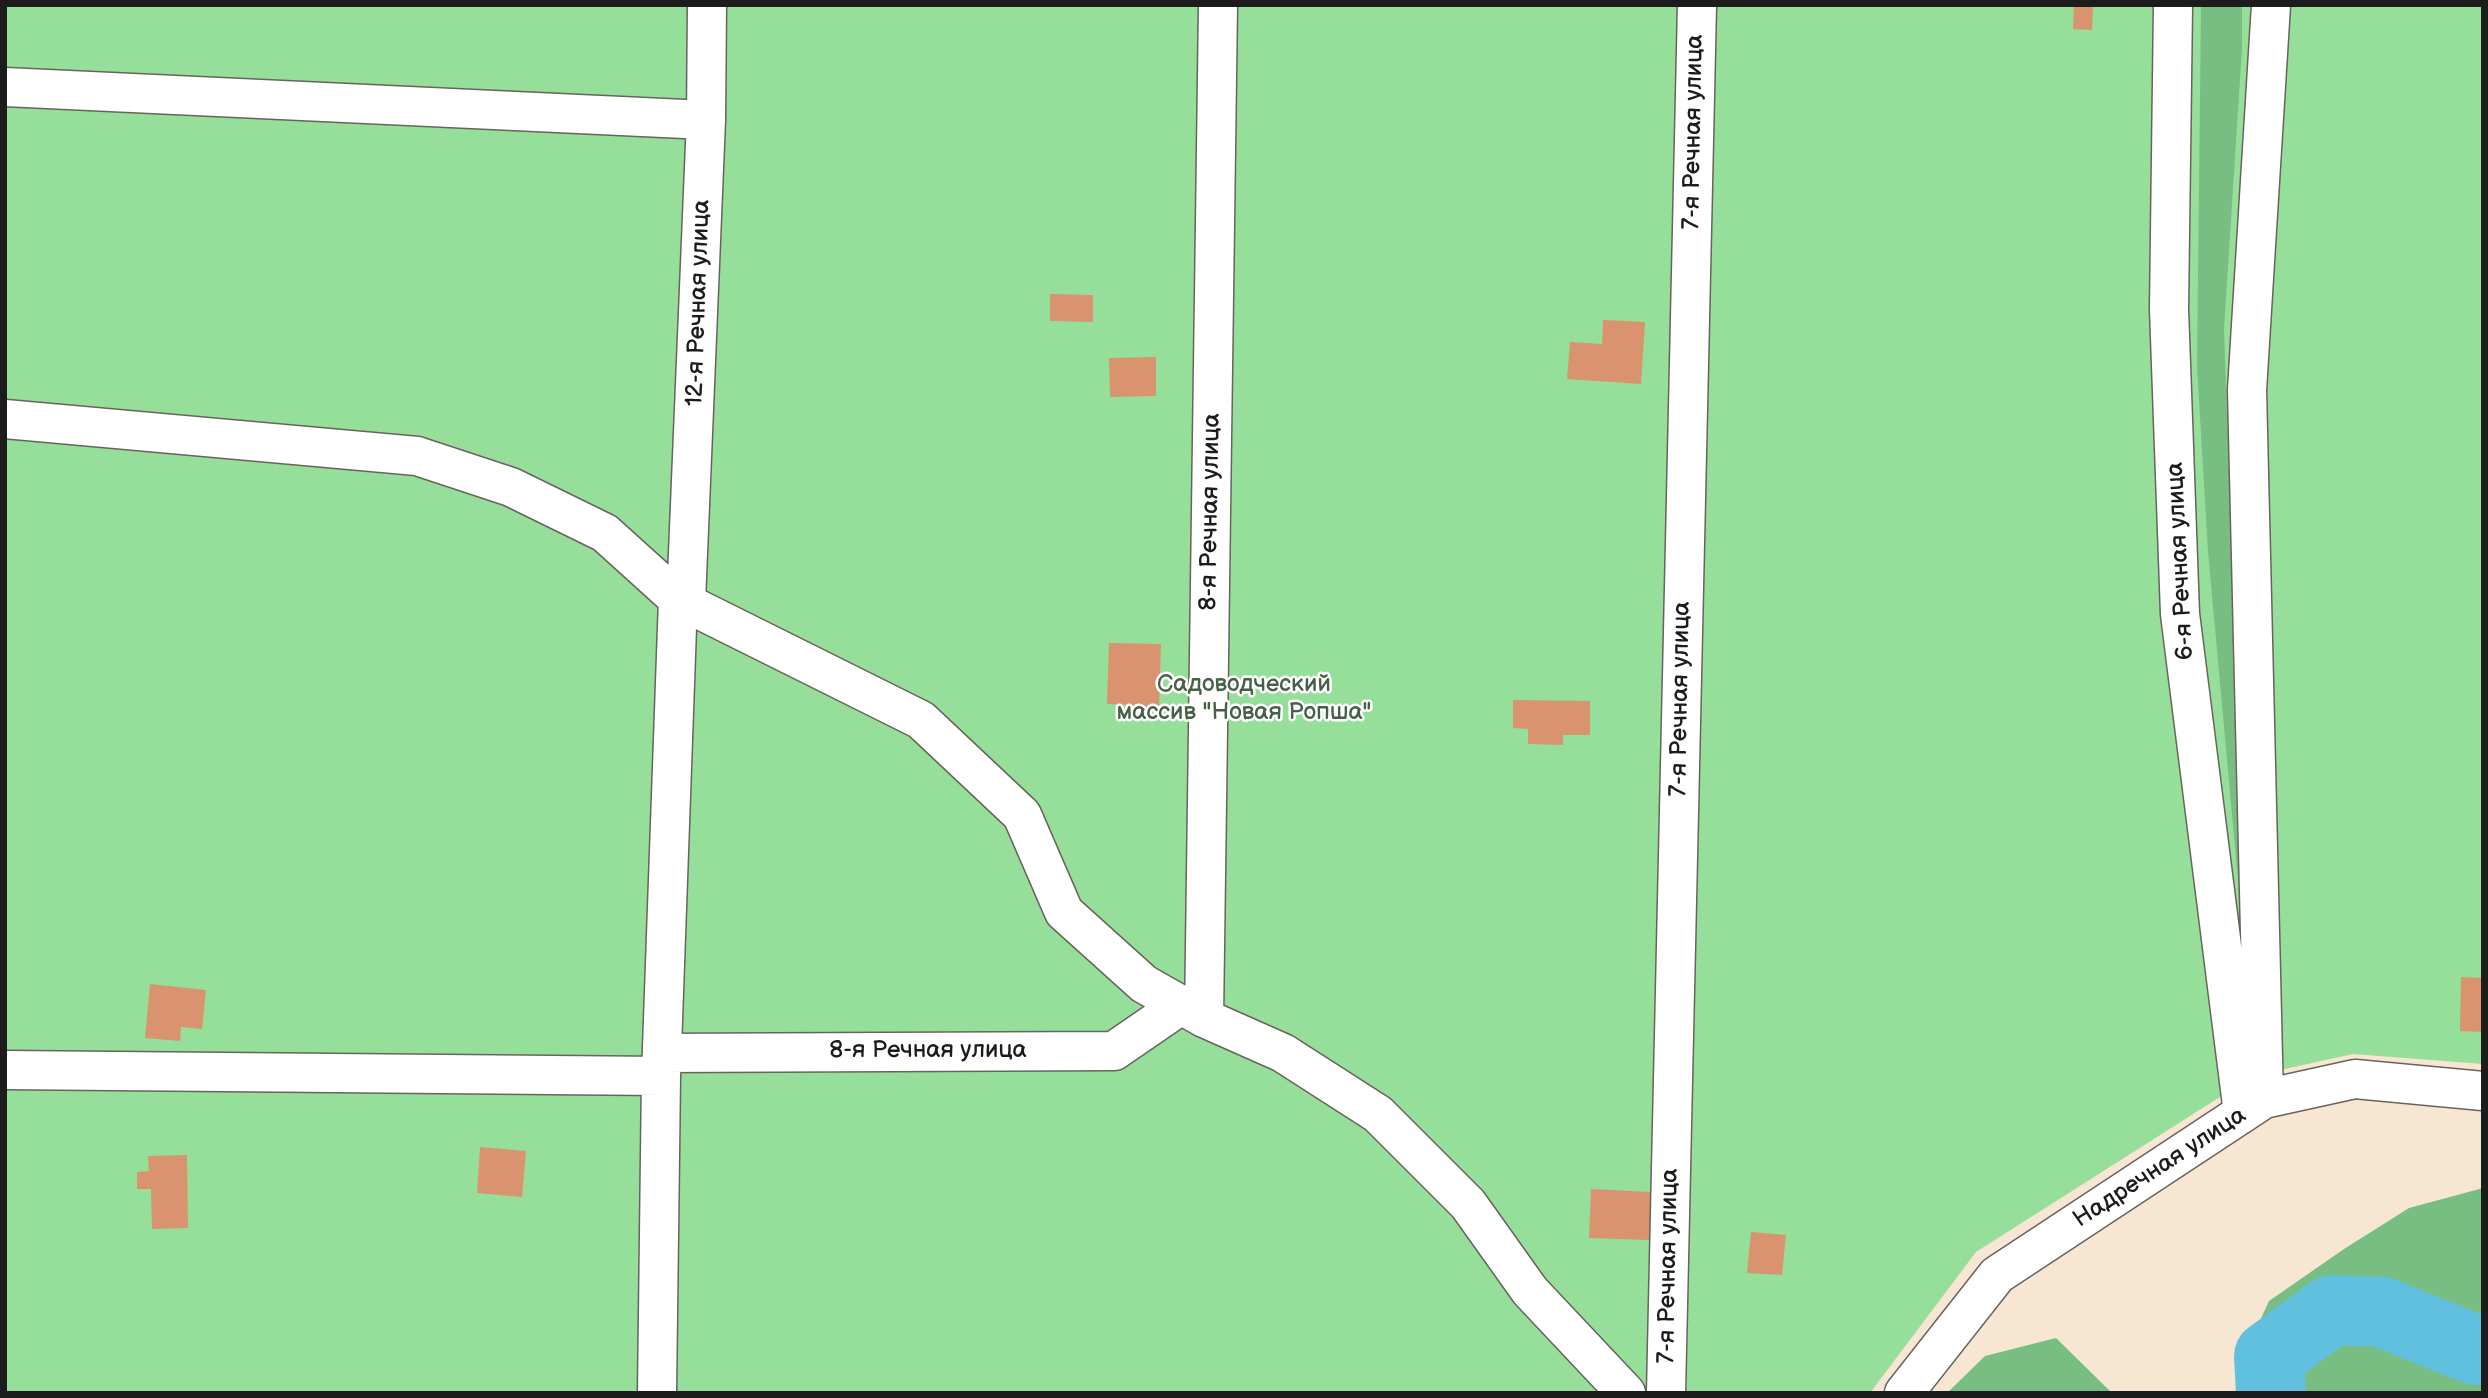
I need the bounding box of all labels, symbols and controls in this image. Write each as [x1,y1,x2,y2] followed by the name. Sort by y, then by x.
[1678,34,1710,230] street label: 7-я Речная улица
[681,199,717,407] street label: 12-я Речная улица
[1195,413,1227,611] street label: 8-я Речная улица
[2161,461,2201,661] street label: 6-я Речная улица
[1665,601,1697,797] street label: 7-я Речная улица
[1116,671,1372,727] park label: Садоводческий массив "Новая Ропша"
[829,1037,1027,1065] street label: 8-я Речная улица
[2068,1101,2252,1235] street label: Надречная улица
[1653,1168,1685,1364] street label: 7-я Речная улица

